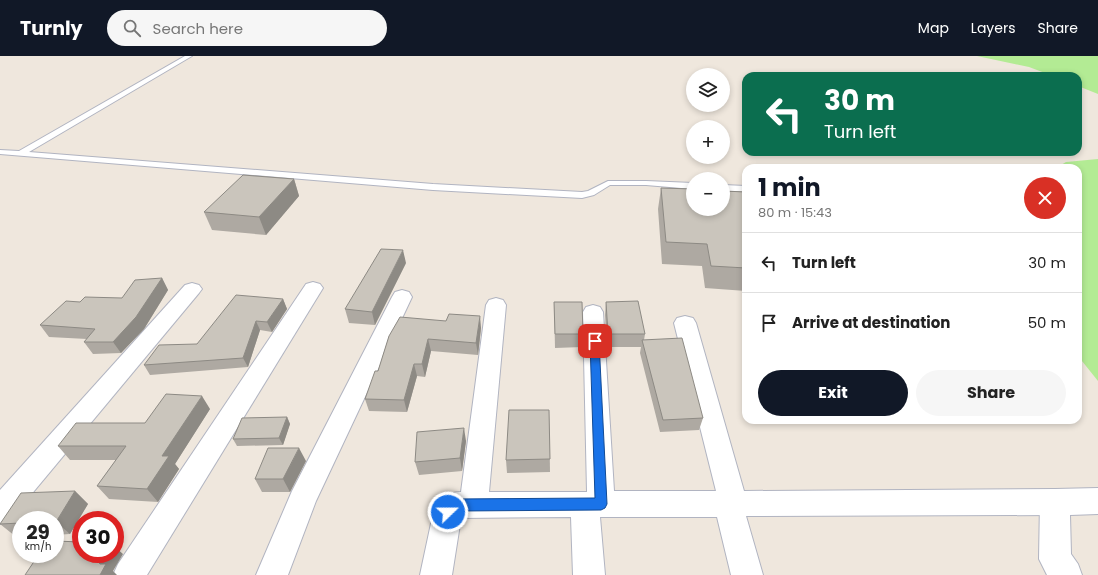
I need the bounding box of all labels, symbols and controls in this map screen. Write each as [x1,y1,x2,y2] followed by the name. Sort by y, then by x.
[107,10,387,46] search box
[20,15,83,42] text: Turnly
[121,17,143,39] icon: search
[153,18,243,39] text: Search here
[918,18,949,38] text: Map
[971,18,1015,38] text: Layers
[1037,18,1078,38] text: Share
[686,68,730,216] map controls
[686,68,730,112] button: layers
[824,81,895,120] text: 30 m
[758,88,810,140] icon: left
[824,119,896,144] text: Turn left
[686,120,730,164] button: +
[758,171,821,204] text: 1 min
[686,172,730,216] button: −
[1024,177,1066,219] button: close
[758,203,832,222] text: 80 m · 15:43
[758,252,780,274] icon: left
[792,252,856,273] text: Turn left
[1028,252,1066,273] text: 30 m
[758,312,780,334] icon: arrive
[792,312,950,333] text: Arrive at destination
[1028,312,1066,333] text: 50 m
[578,324,612,358] pin
[584,330,606,352] icon: arrive
[758,370,908,416] button: Exit
[916,370,1066,416] button: Share
[427,491,469,533] position arrow
[72,511,124,563] speed limit sign: 30
[26,518,50,546] text: 29
[25,539,51,554] text: km/h

